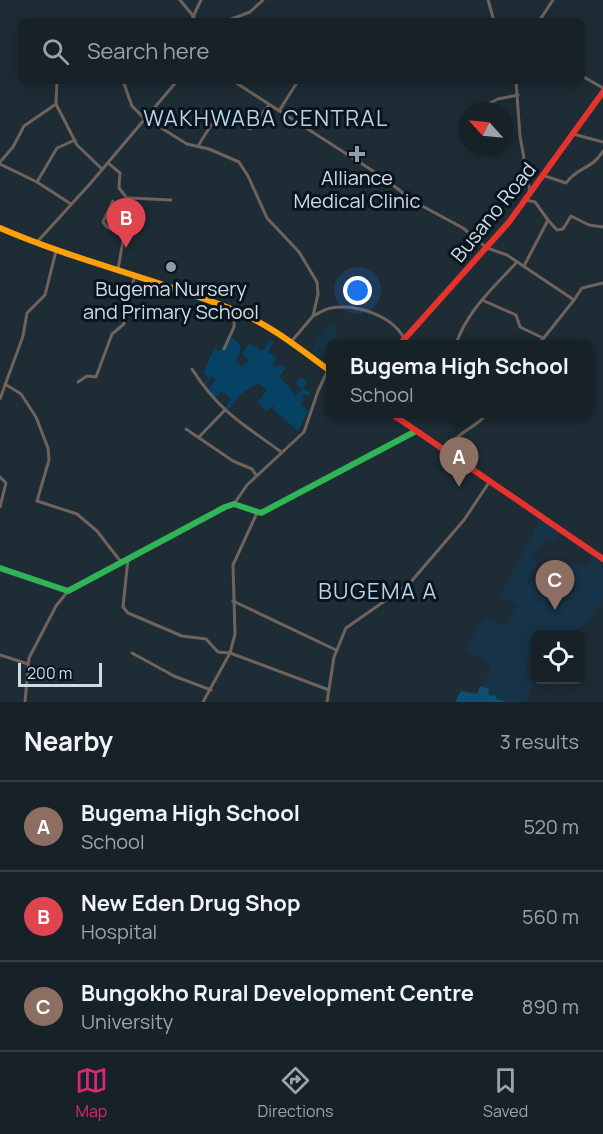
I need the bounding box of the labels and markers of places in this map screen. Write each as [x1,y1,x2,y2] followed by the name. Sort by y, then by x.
[348,145,366,163] marker: Alliance Medical Clinic
[293,164,421,214] place label: Alliance Medical Clinic
[106,198,146,248] pin: B
[164,260,178,274] marker: Bugema Nursery and Primary School
[83,275,259,325] place label: Bugema Nursery and Primary School
[440,438,478,487] pin: A
[536,560,574,610] pin: C

